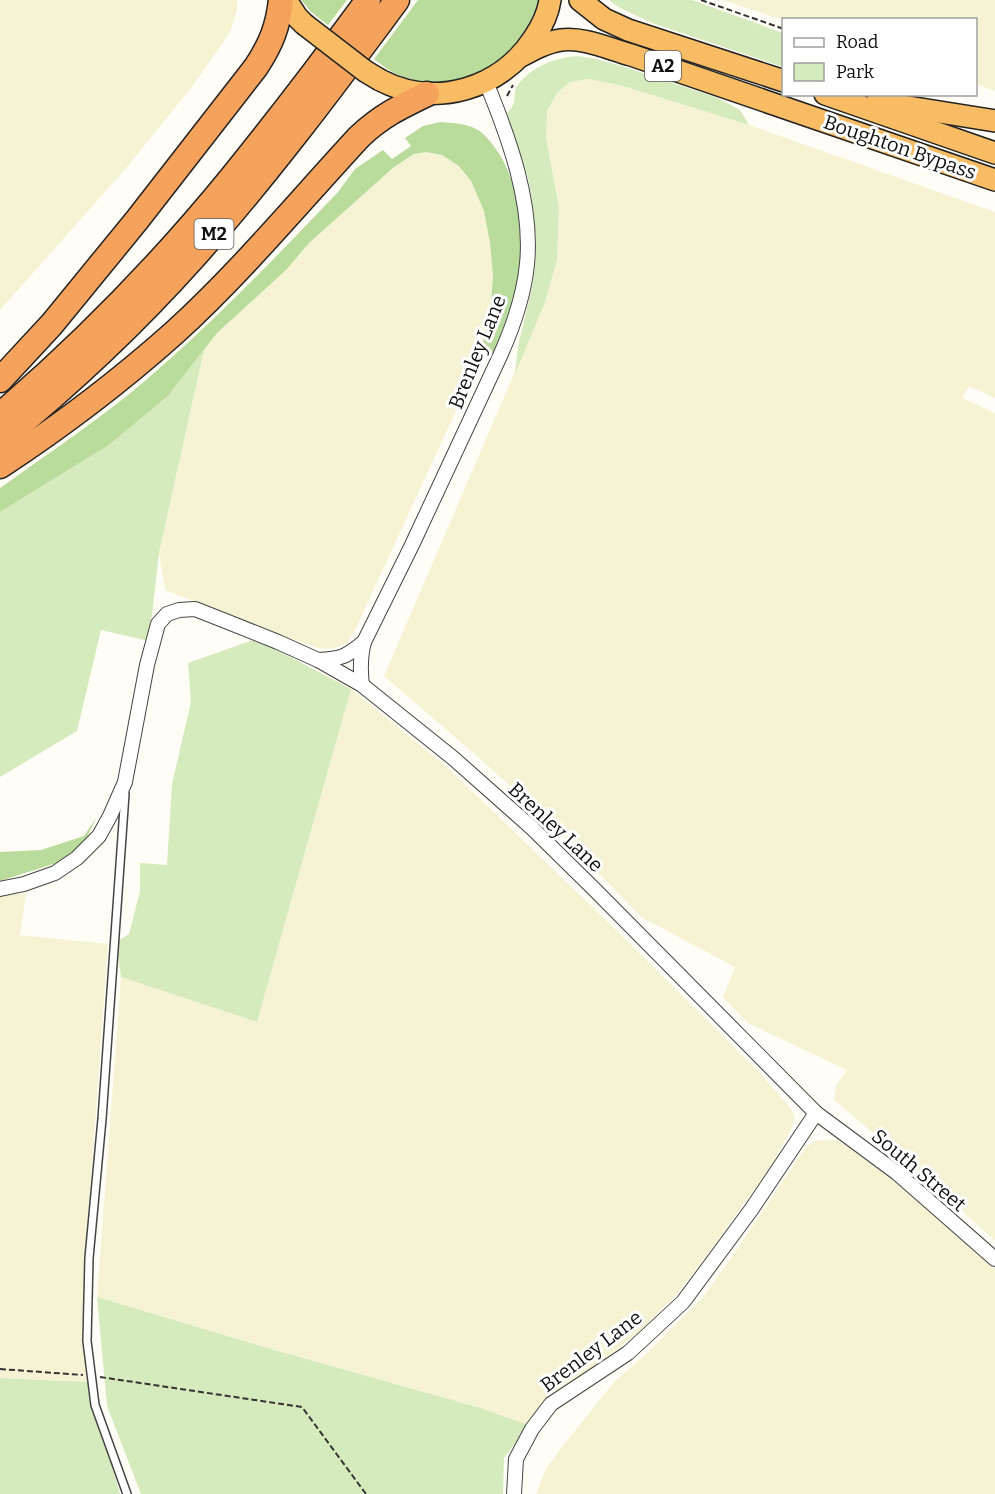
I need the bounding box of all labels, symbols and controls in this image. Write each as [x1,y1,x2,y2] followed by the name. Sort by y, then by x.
[782,18,977,96] legend
[836,31,879,53] text: Road
[645,51,681,81] road number: A2
[836,61,875,83] text: Park
[821,110,979,184] street label: Boughton Bypass
[194,219,234,249] road number: M2
[443,292,511,412] street label: Brenley Lane
[504,777,608,877] street label: Brenley Lane
[867,1124,971,1216] street label: South Street
[536,1305,646,1397] street label: Brenley Lane

